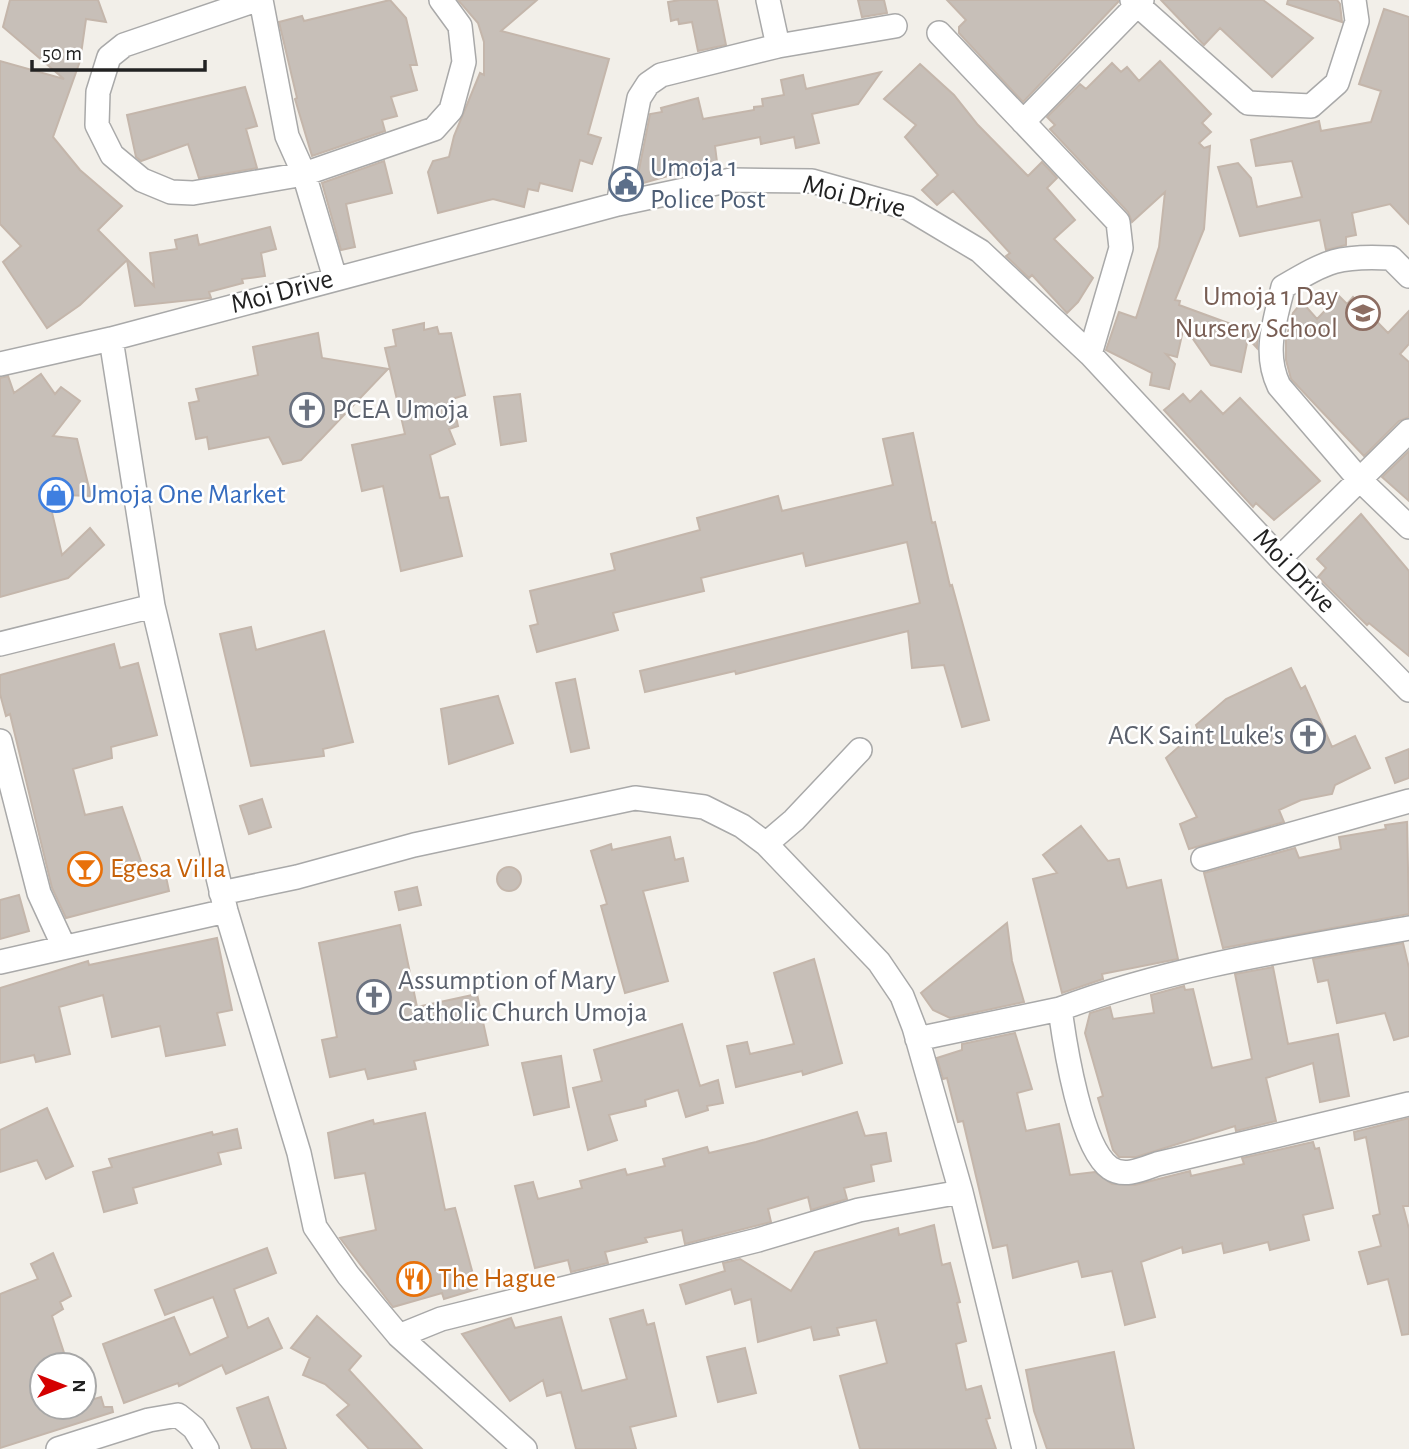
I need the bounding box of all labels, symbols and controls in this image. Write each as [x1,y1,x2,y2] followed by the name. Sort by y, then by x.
[32,28,205,72] scale bar
[42,43,82,64] text: 50 m
[650,154,766,214] place label: Umoja 1 Police Post
[607,165,645,203] public building icon: Umoja 1 Police Post
[800,171,908,223] street label: Moi Drive
[228,265,336,319] street label: Moi Drive
[1174,283,1338,343] place label: Umoja 1 Day Nursery School
[1344,294,1382,332] school or university icon: Umoja 1 Day Nursery School
[288,391,326,429] church icon: PCEA Umoja
[332,396,469,424] place label: PCEA Umoja
[37,476,75,514] shop icon: Umoja One Market
[80,481,286,509] place label: Umoja One Market
[1247,524,1341,618] street label: Moi Drive
[1289,717,1327,755] church icon: ACK Saint Luke's
[1108,722,1284,750] place label: ACK Saint Luke's
[66,850,104,888] bar icon: Egesa Villa
[110,855,226,883] place label: Egesa Villa
[398,967,647,1027] place label: Assumption of Mary Catholic Church Umoja
[355,978,393,1016] church icon: Assumption of Mary Catholic Church Umoja
[395,1260,433,1298] restaurant icon: The Hague
[438,1265,556,1293] place label: The Hague
[28,1351,98,1421] north arrow
[69,1379,88,1393] text: N

